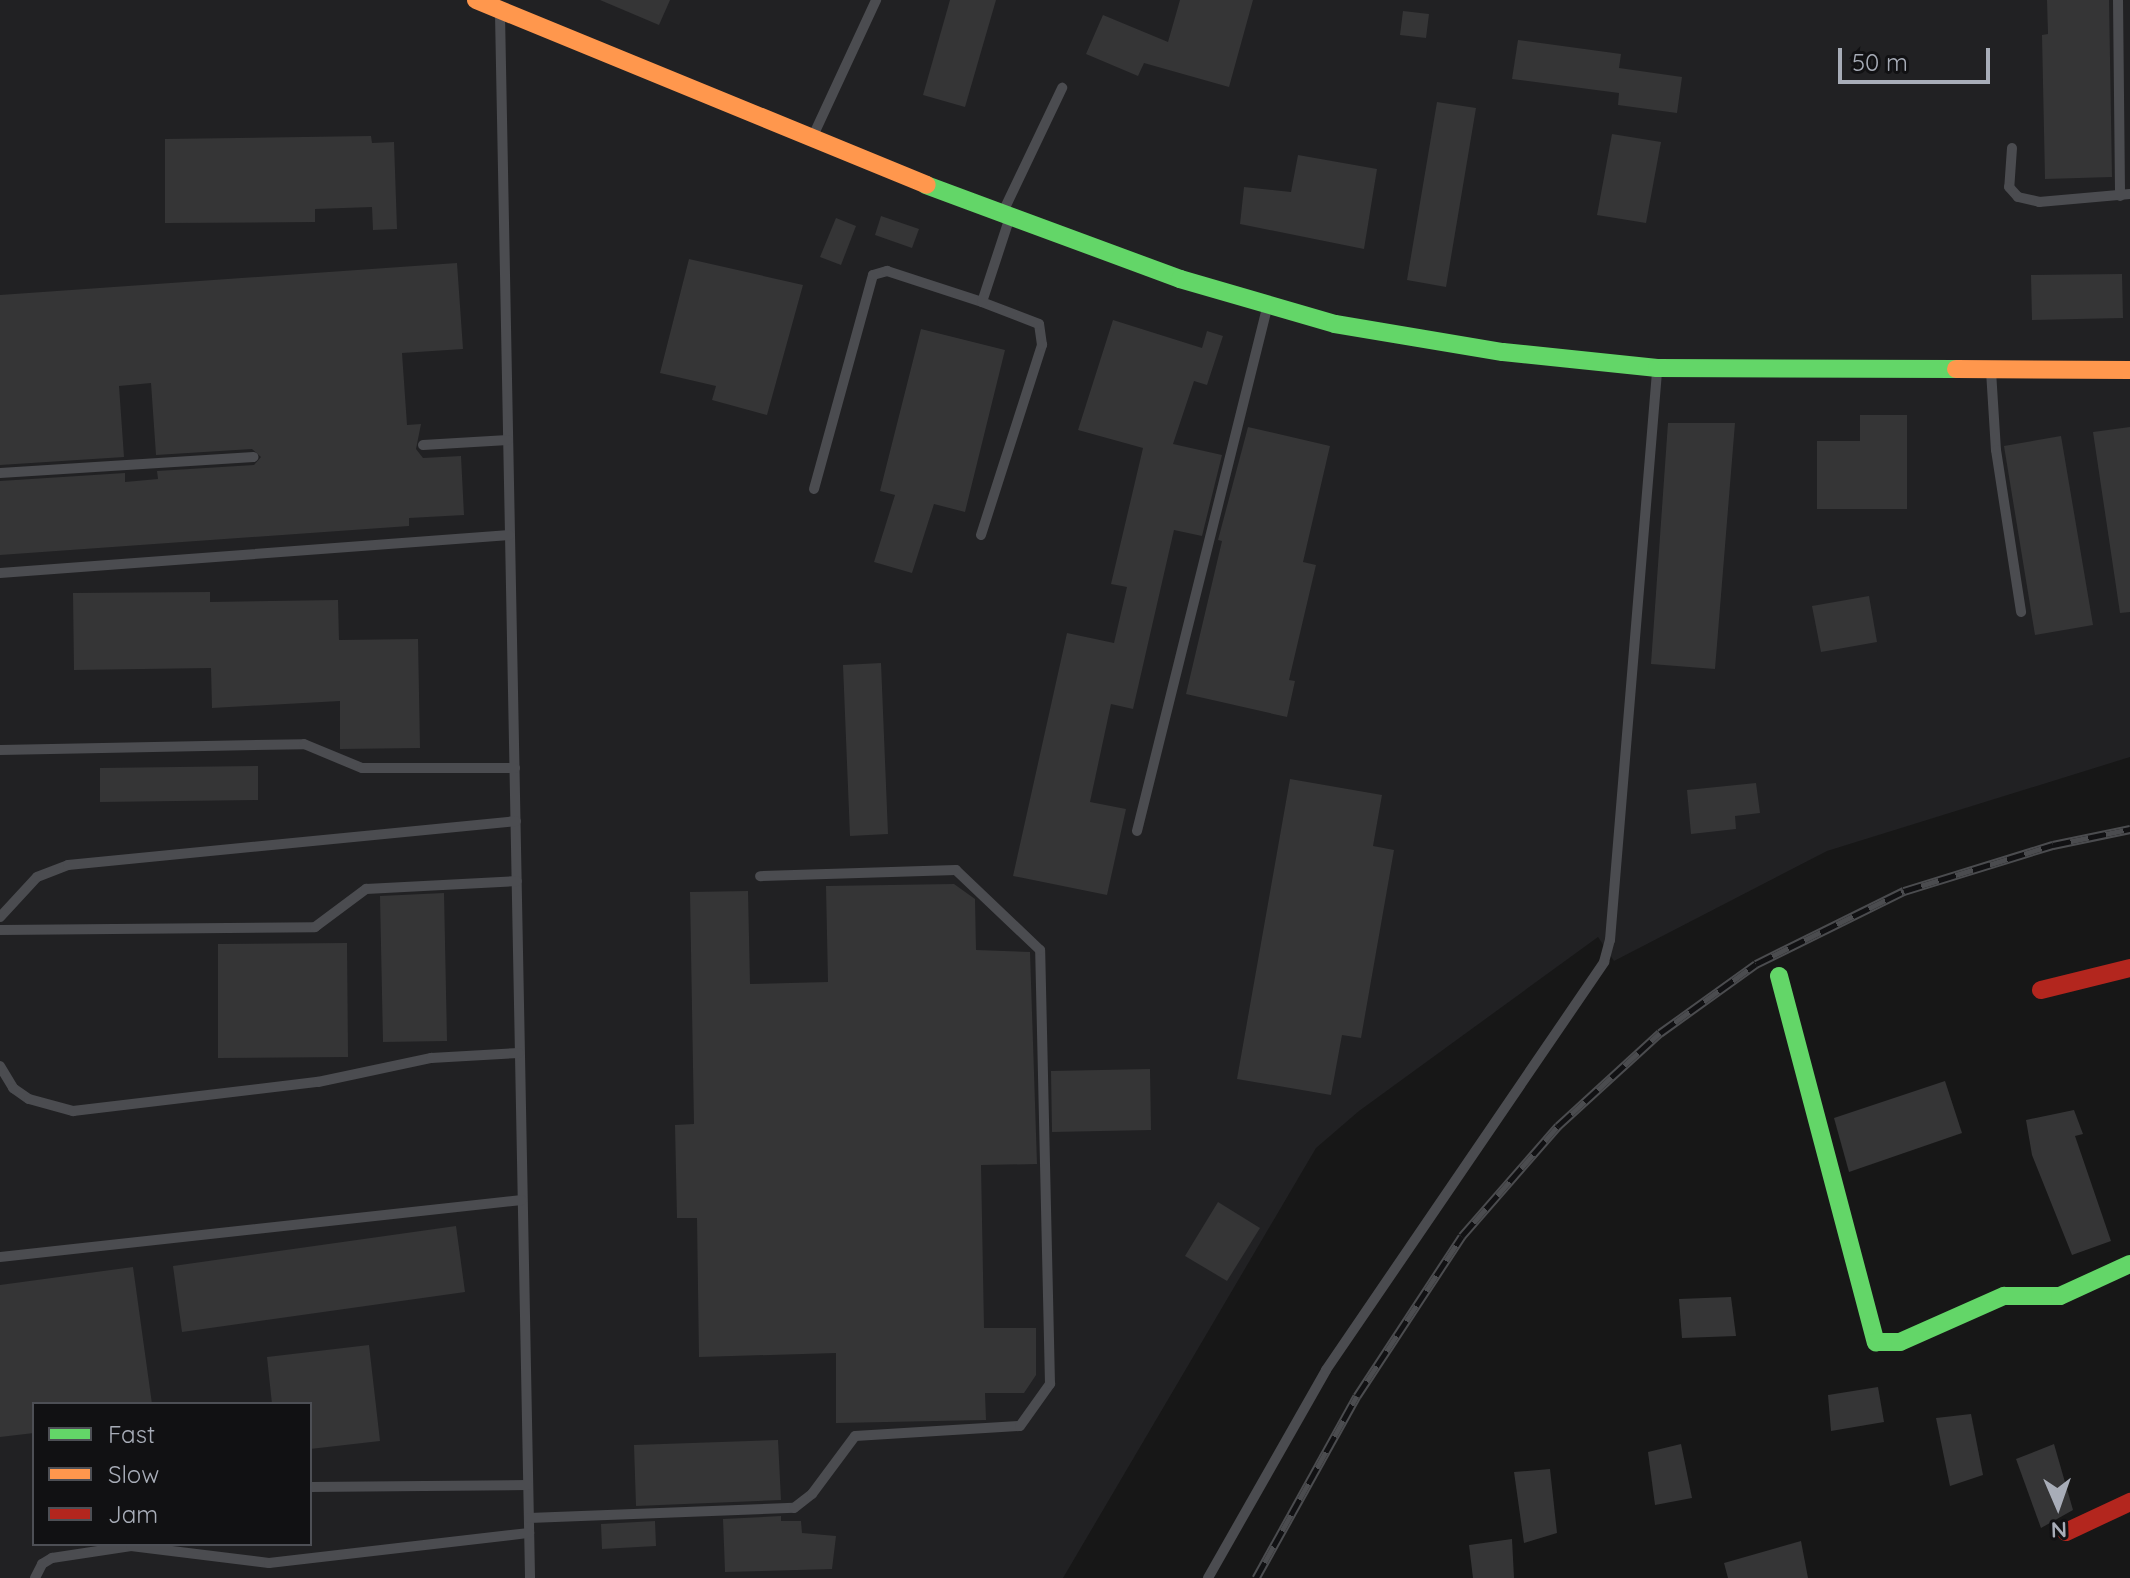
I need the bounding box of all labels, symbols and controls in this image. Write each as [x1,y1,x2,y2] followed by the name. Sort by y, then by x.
[1842,32,1994,82] scale bar
[1852,47,1908,77] text: 50 m
[32,1402,312,1546] legend
[108,1419,155,1449] text: Fast
[108,1459,159,1489] text: Slow
[2018,1466,2098,1546] north arrow
[108,1499,158,1529] text: Jam
[2050,1516,2067,1544] text: N

